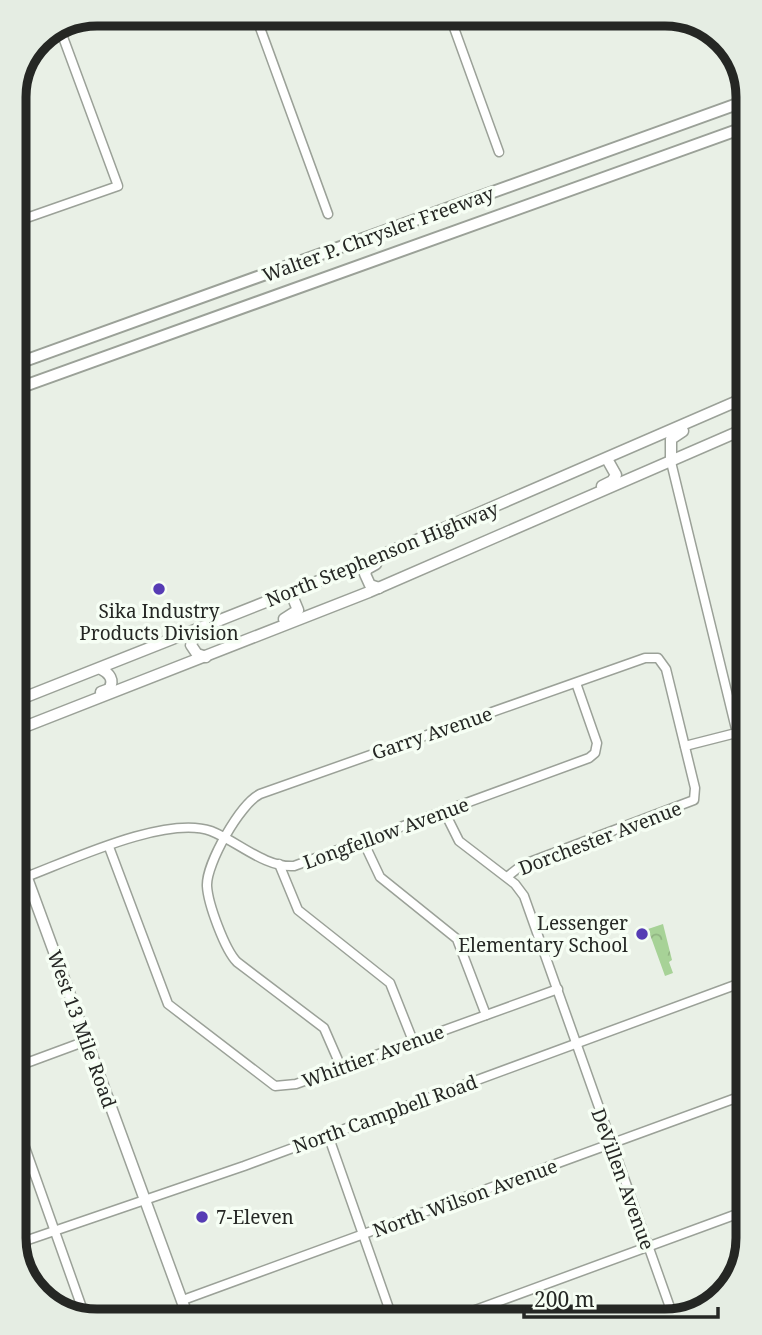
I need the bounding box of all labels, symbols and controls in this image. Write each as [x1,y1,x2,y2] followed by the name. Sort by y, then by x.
[259,180,498,288] street label: Walter P. Chrysler Freeway
[262,495,503,613] street label: North Stephenson Highway
[151,581,167,597] marker: Sika Industry Products Division
[79,598,239,646] place label: Sika Industry Products Division
[368,700,496,766] street label: Garry Avenue
[300,791,472,875] street label: Longfellow Avenue
[515,795,685,881] street label: Dorchester Avenue
[458,910,628,958] place label: Lessenger Elementary School
[634,926,650,942] marker: Lessenger Elementary School
[41,947,123,1112] street label: West 13 Mile Road
[298,1018,448,1094] street label: Whittier Avenue
[289,1068,481,1159] street label: North Campbell Road
[585,1105,661,1253] street label: DeVillen Avenue
[369,1153,561,1243] street label: North Wilson Avenue
[216,1204,294,1230] place label: 7-Eleven
[194,1209,210,1225] marker: 7-Eleven
[524,1276,718,1320] scale bar
[534,1285,595,1313] text: 200 m

